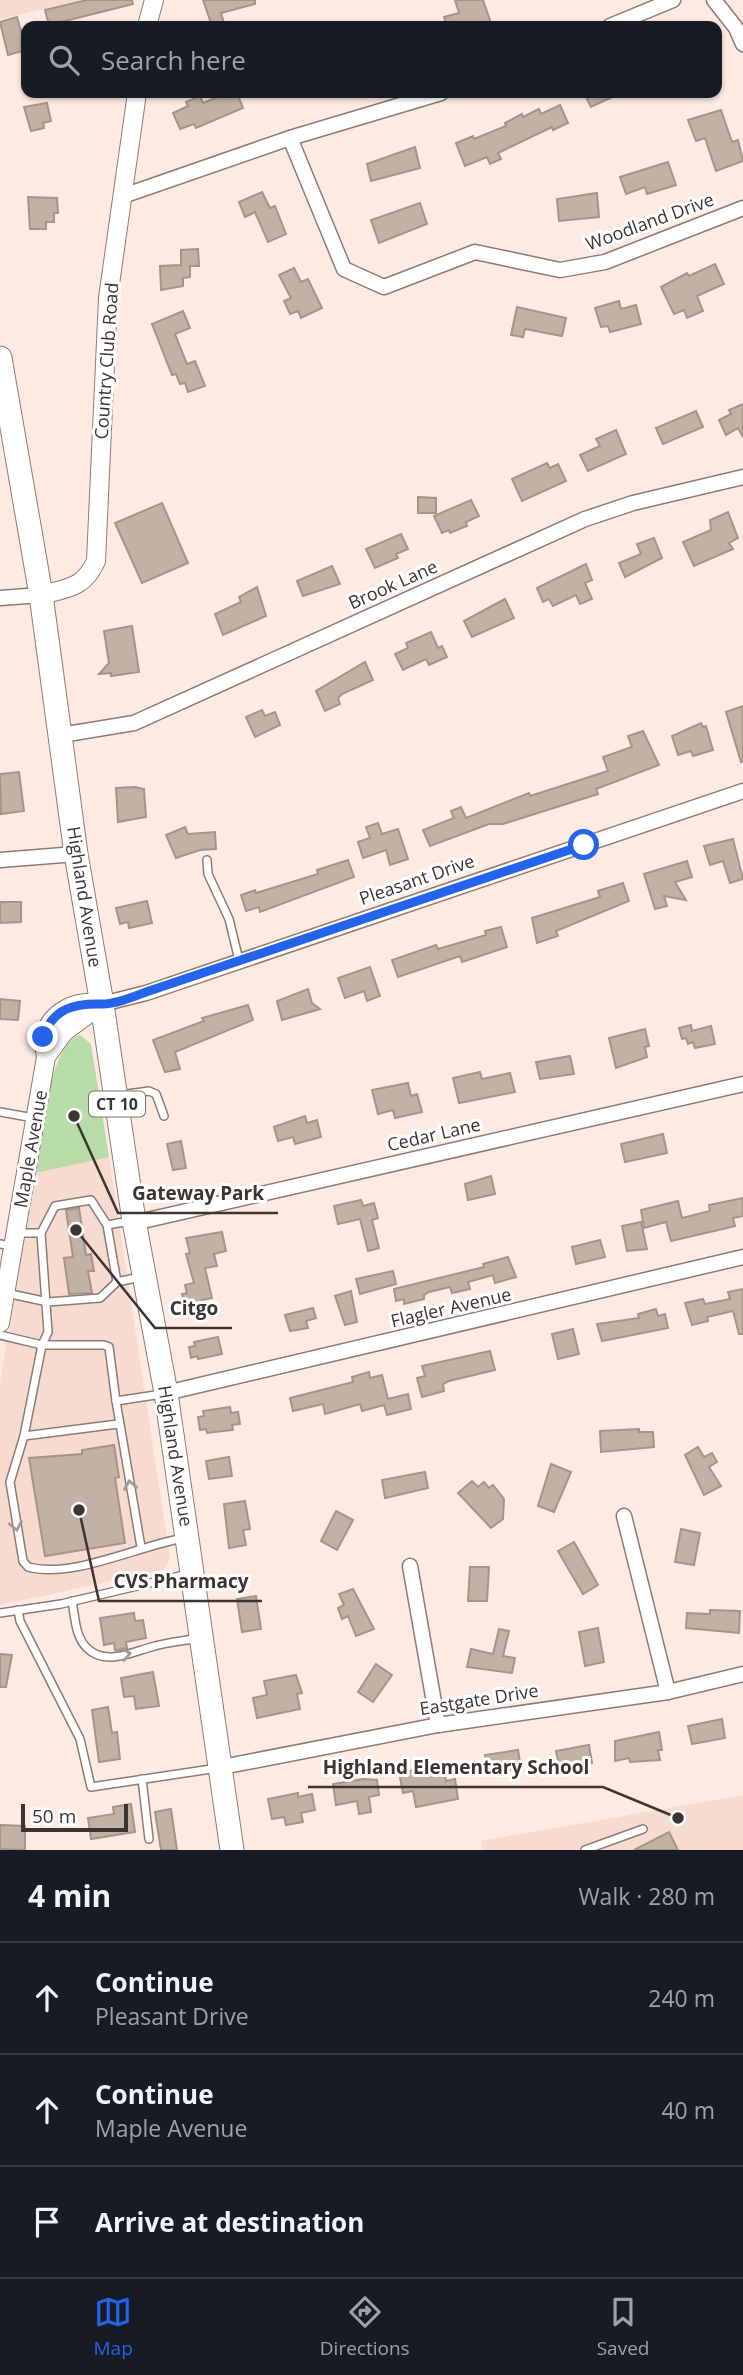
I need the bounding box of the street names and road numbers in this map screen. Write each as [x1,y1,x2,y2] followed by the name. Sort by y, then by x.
[582,187,717,255] street label: Woodland Drive
[89,282,123,440] street label: Country Club Road
[344,554,441,614] street label: Brook Lane
[62,825,108,969] street label: Highland Avenue
[356,848,477,910] street label: Pleasant Drive
[8,1088,52,1210] street label: Maple Avenue
[89,1092,145,1116] road number: CT 10
[385,1112,483,1156] street label: Cedar Lane
[388,1282,513,1333] street label: Flagler Avenue
[153,1384,199,1528] street label: Highland Avenue
[418,1678,540,1720] street label: Eastgate Drive

